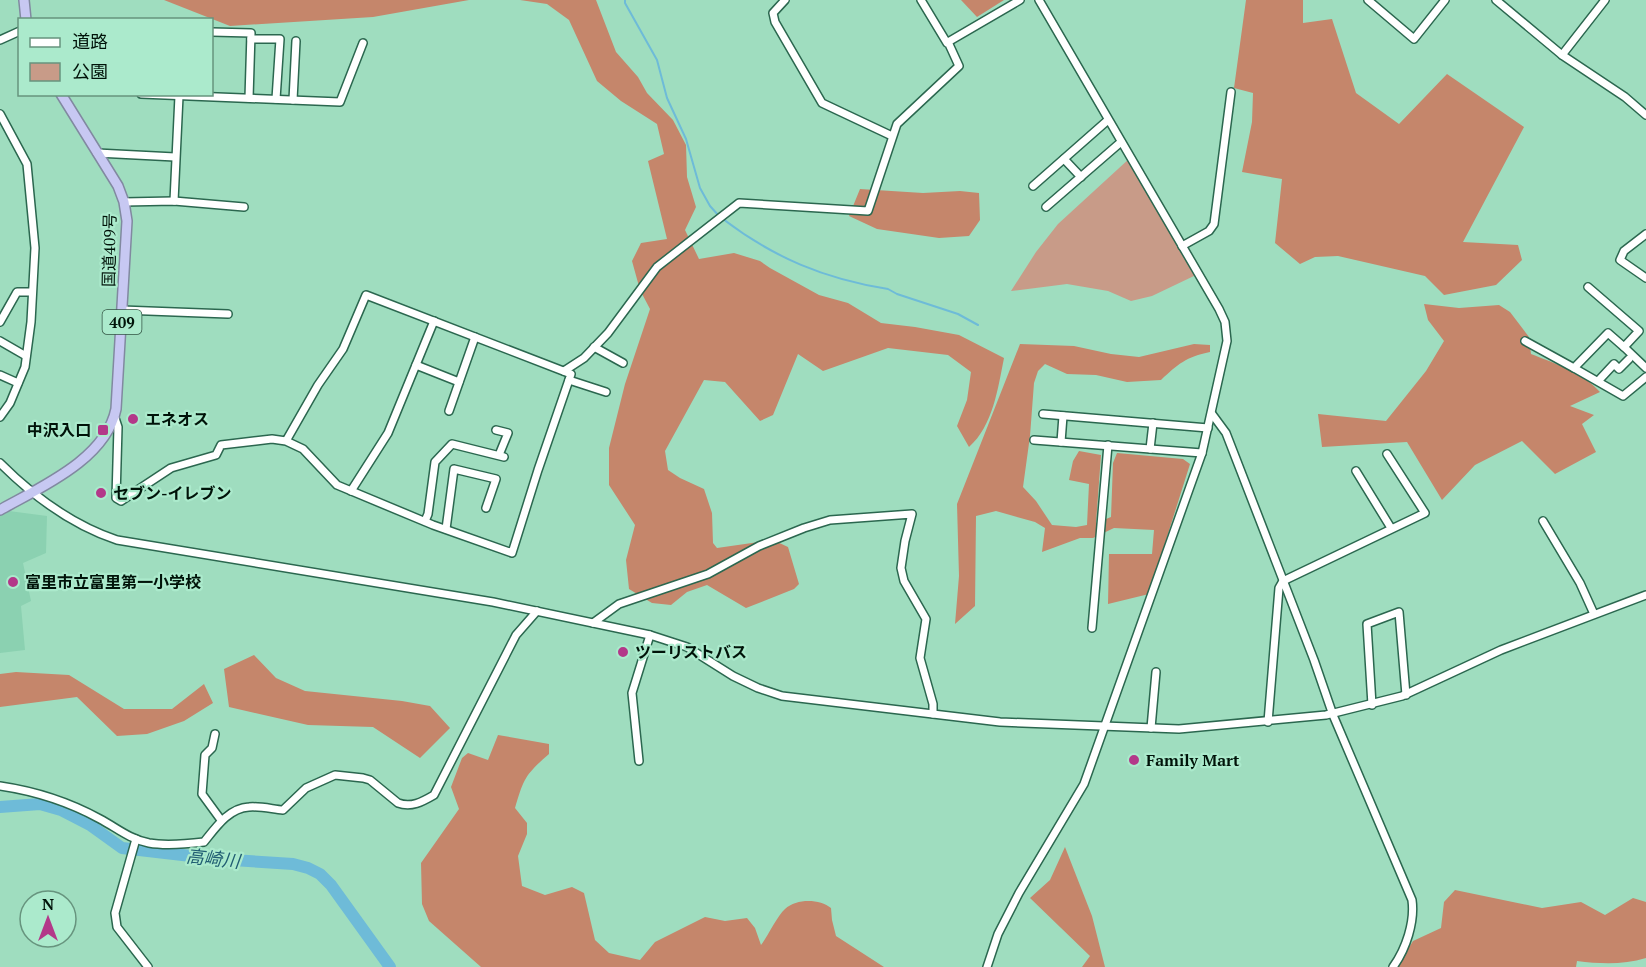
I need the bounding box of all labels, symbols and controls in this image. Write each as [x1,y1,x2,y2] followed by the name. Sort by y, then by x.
[18,18,213,96] legend
[72,29,108,53] text: 道路
[72,59,108,83] text: 公園
[97,213,121,287] street label: 国道409号
[102,310,142,334] road number: 409
[145,408,209,430] place label: エネオス
[126,412,140,426] marker: エネオス
[27,419,91,441] place label: 中沢入口
[96,423,110,437] marker: 中沢入口
[113,482,232,504] place label: セブン-イレブン
[94,486,108,500] marker: セブン-イレブン
[25,571,201,593] place label: 富里市立富里第一小学校
[6,575,20,589] marker: 富里市立富里第一小学校
[635,641,747,663] place label: ツーリストバス
[616,645,630,659] marker: ツーリストバス
[1146,749,1240,771] place label: Family Mart
[1127,753,1141,767] marker: Family Mart
[185,843,243,873] water label: 高崎川
[18,889,78,949] north arrow
[42,893,54,915] text: N

